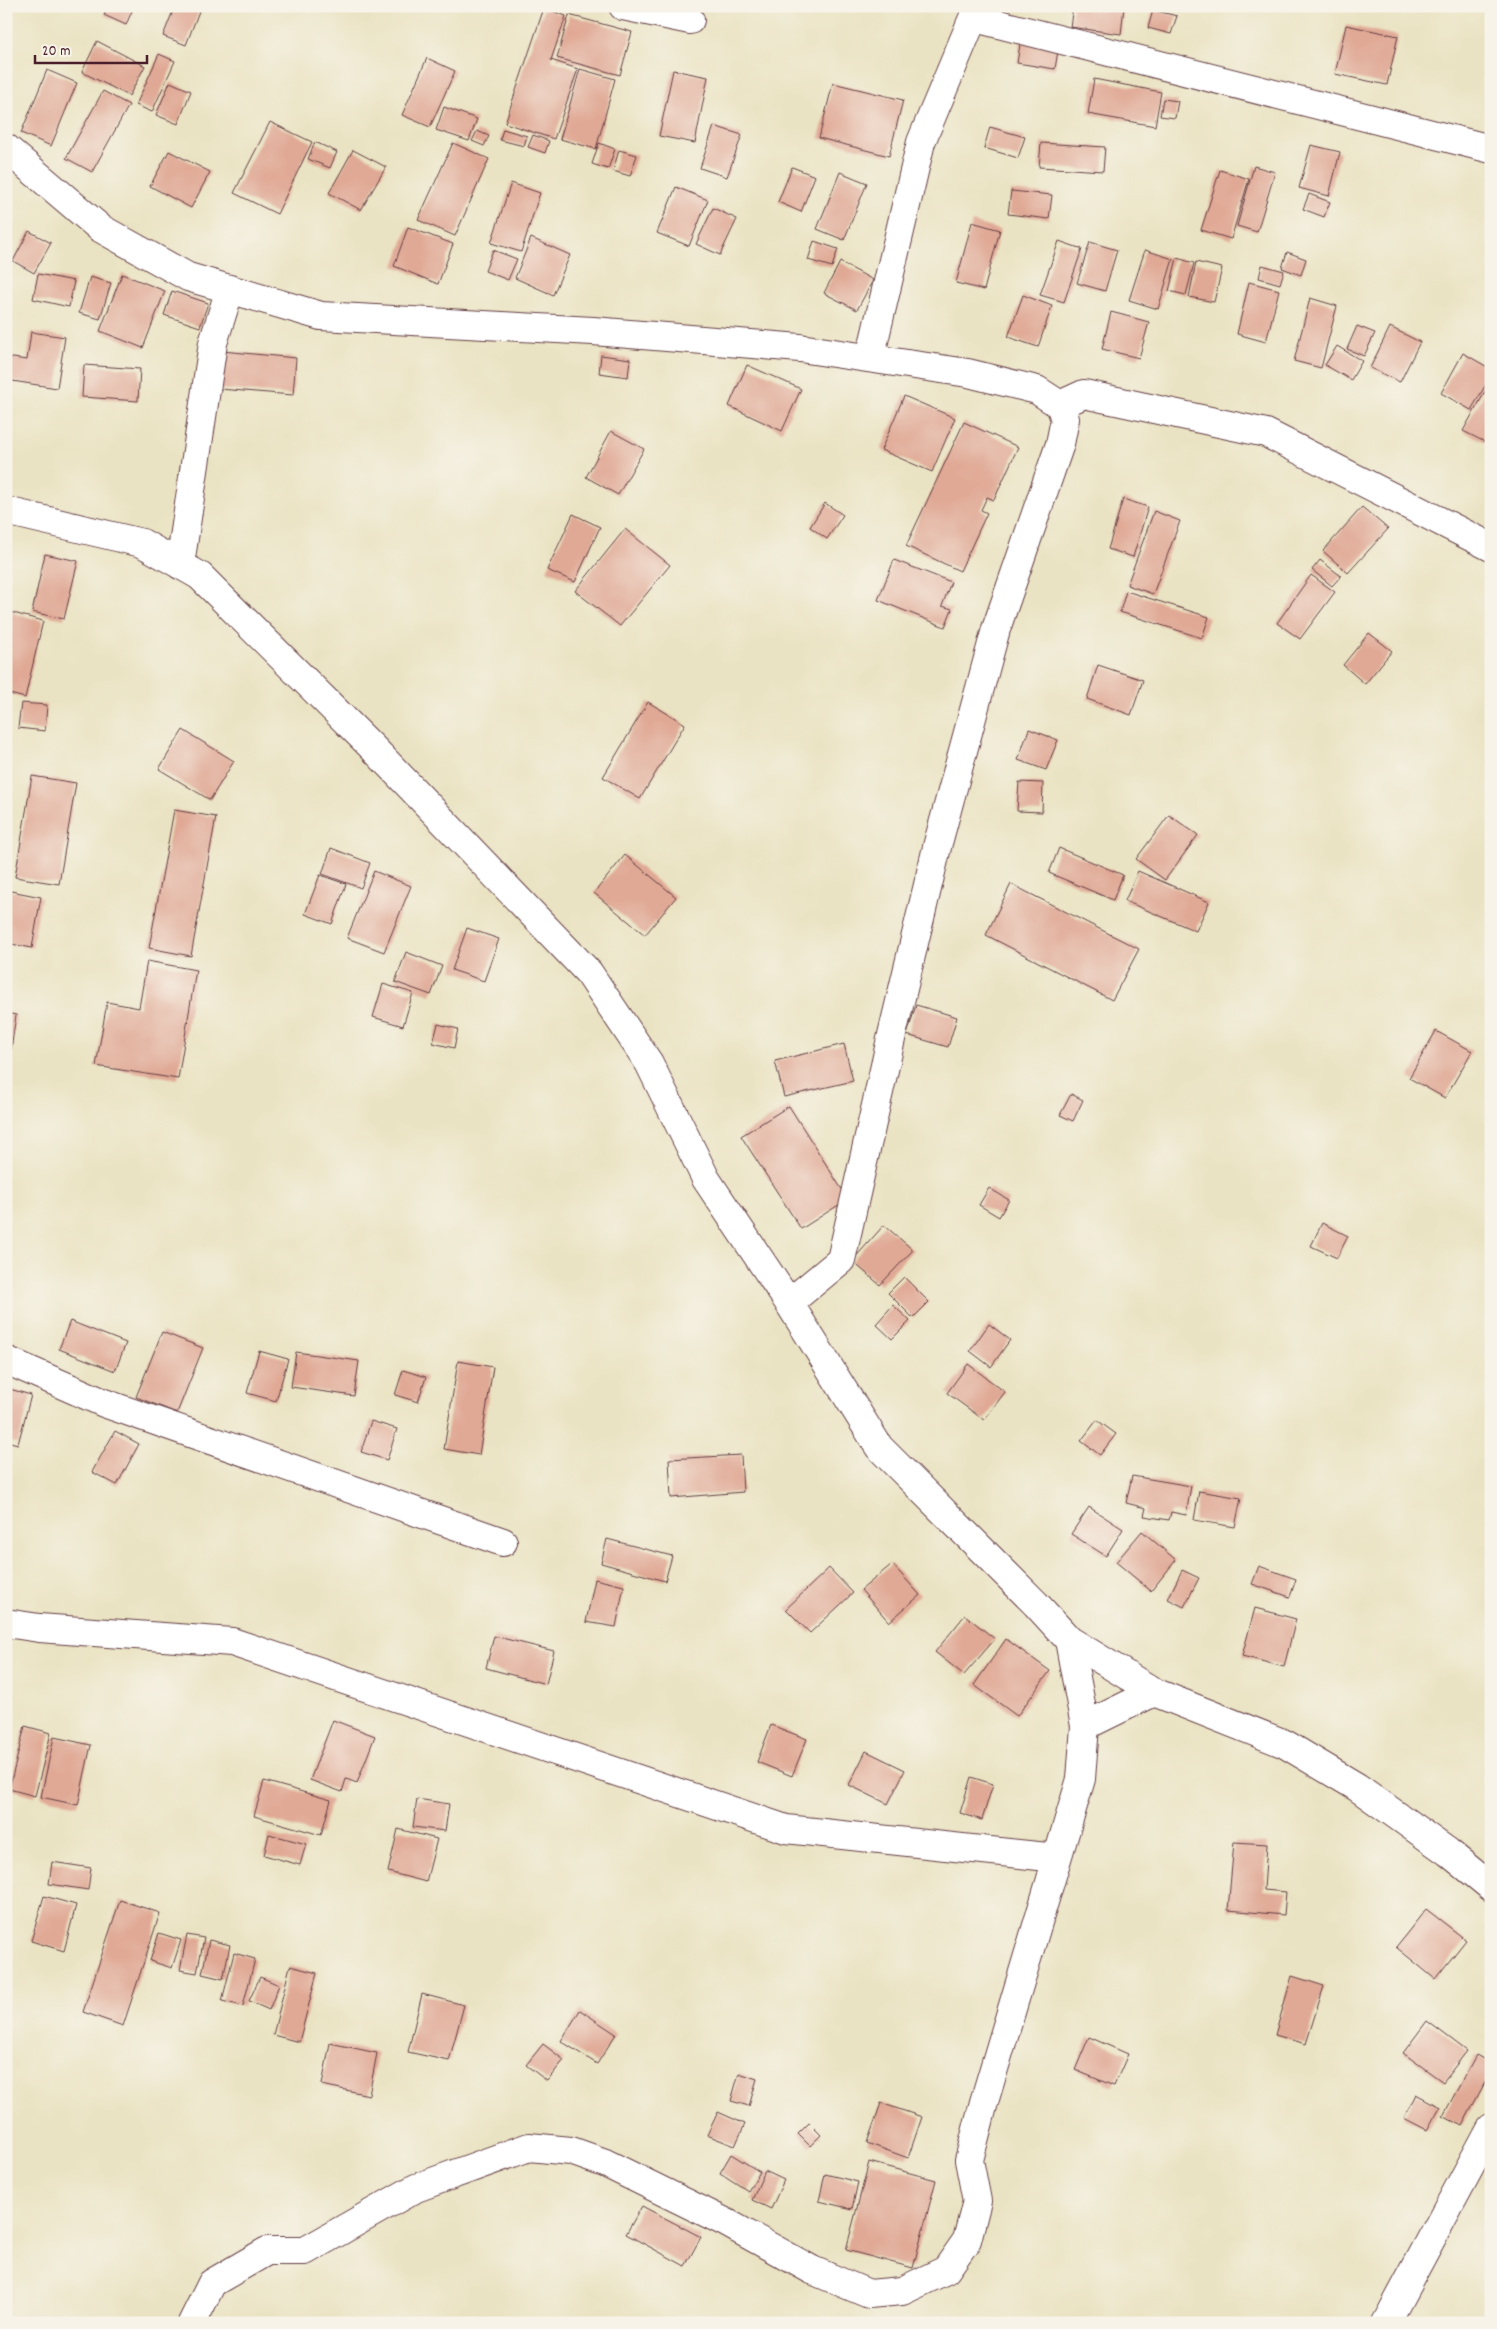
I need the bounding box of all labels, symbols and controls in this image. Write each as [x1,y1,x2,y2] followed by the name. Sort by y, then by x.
[35,32,148,64] scale bar
[42,41,70,63] text: 20 m

